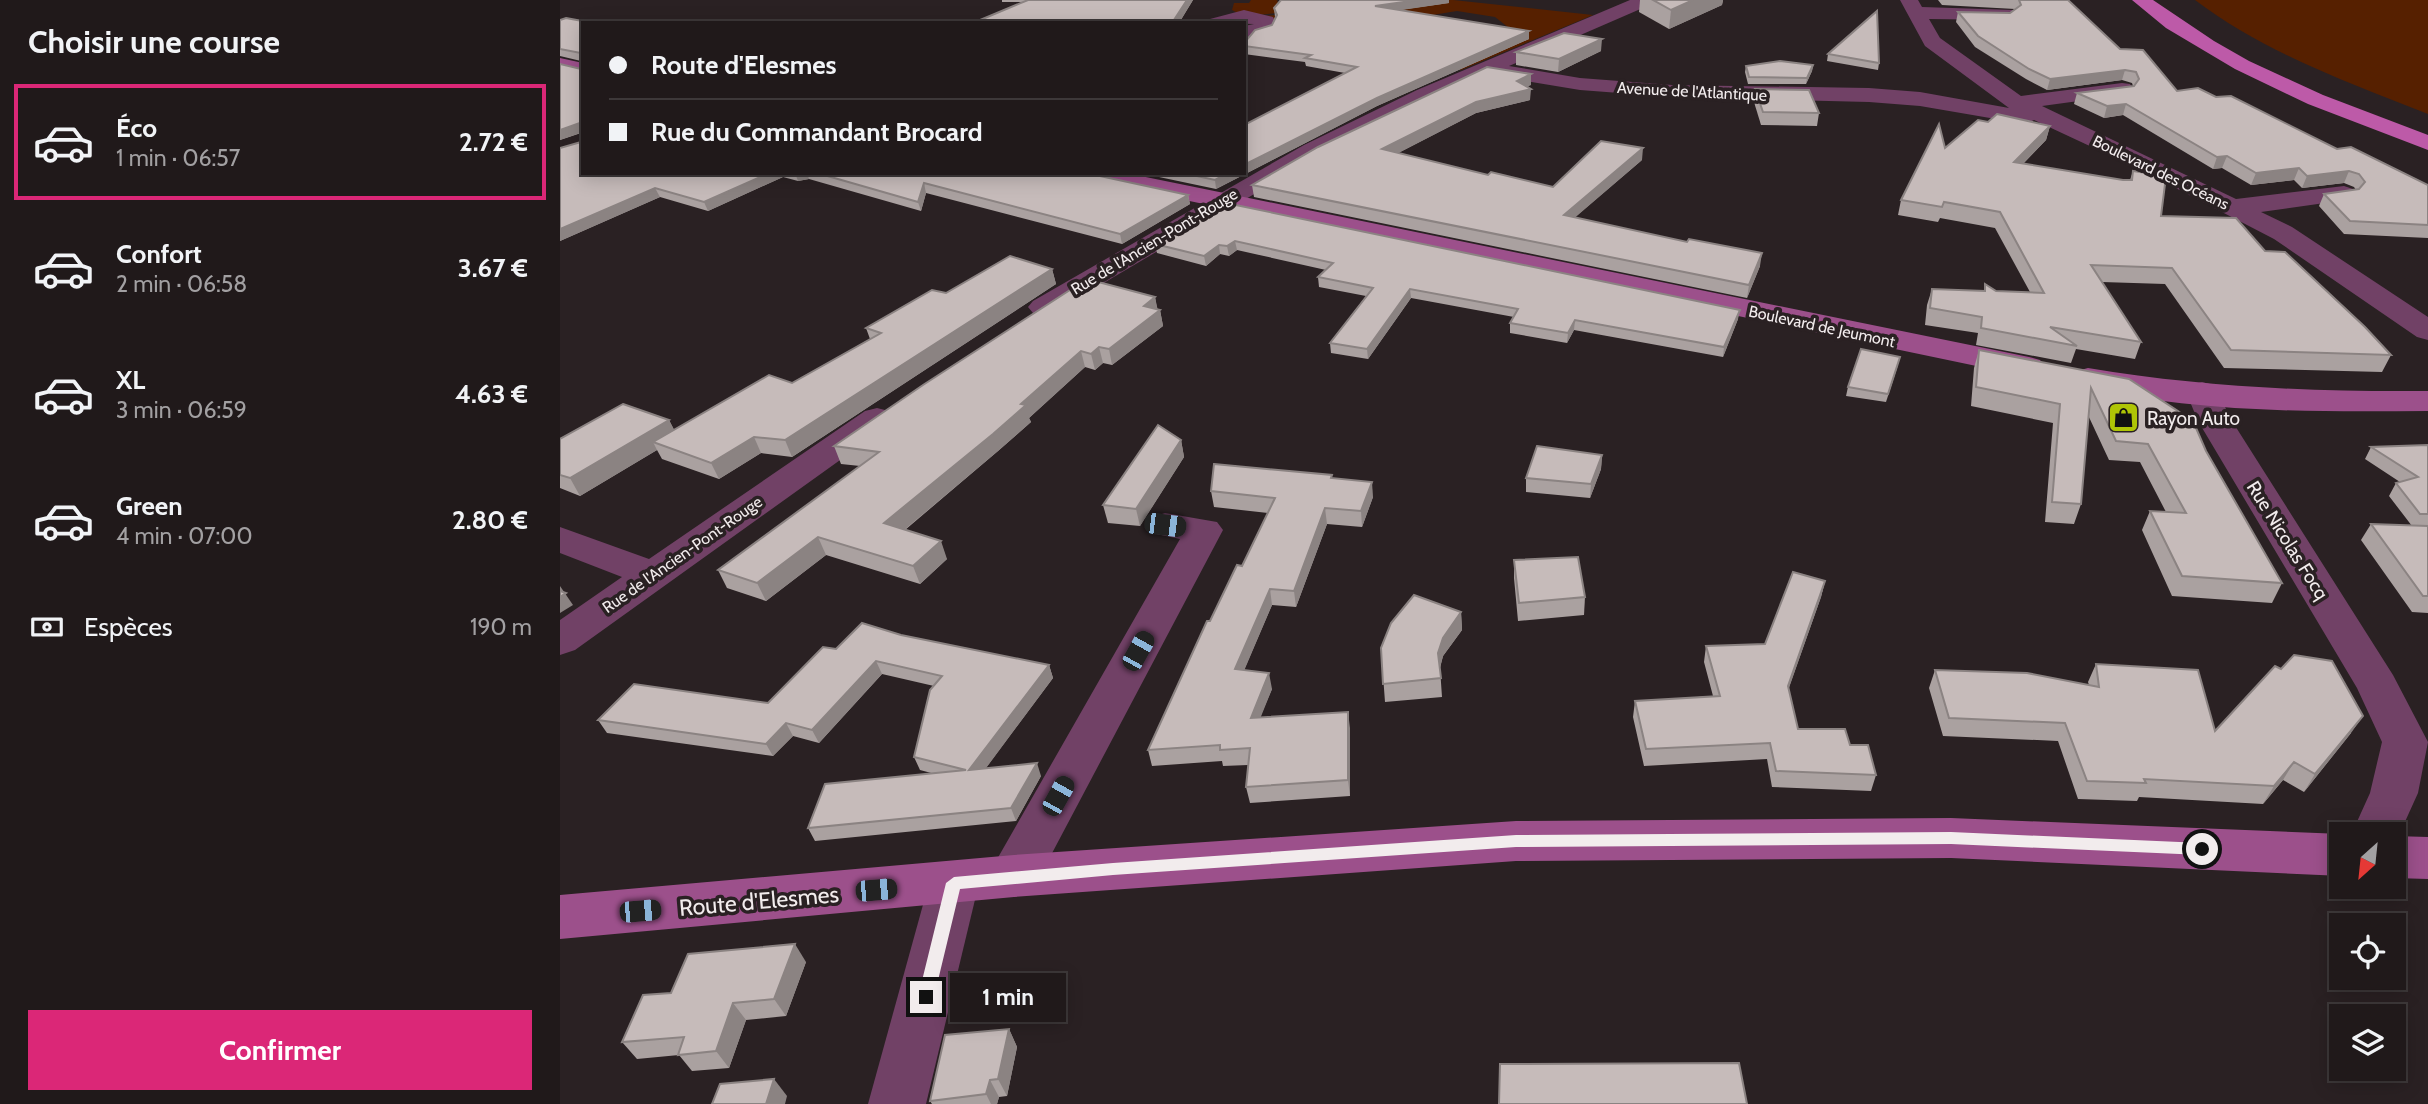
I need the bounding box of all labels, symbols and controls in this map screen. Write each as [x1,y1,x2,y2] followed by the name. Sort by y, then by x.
[28,22,280,61] text: Choisir une course
[651,49,837,81] text: Route d'Elesmes
[1617,78,1767,105] street label: Avenue de l'Atlantique
[32,111,95,174] icon: car
[116,112,157,144] text: Éco
[651,116,983,148] text: Rue du Commandant Brocard
[459,126,528,158] text: 2.72 €
[2089,131,2232,214] street label: Boulevard des Océans
[116,144,240,172] text: 1 min · 06:57
[1068,184,1241,299] street label: Rue de l'Ancien-Pont-Rouge
[32,237,95,300] icon: car
[116,238,202,270] text: Confort
[458,252,528,284] text: 3.67 €
[116,270,247,298] text: 2 min · 06:58
[1747,302,1898,351] street label: Boulevard de Jeumont
[32,363,95,426] icon: car
[116,364,145,396] text: XL
[455,378,528,410] text: 4.63 €
[116,396,247,424] text: 3 min · 06:59
[2107,401,2141,435] shop icon: Rayon Auto
[2147,407,2240,430] place label: Rayon Auto
[2242,477,2333,604] street label: Rue Nicolas Focq
[32,489,95,552] icon: car
[116,490,183,522] text: Green
[599,492,766,617] street label: Rue de l'Ancien-Pont-Rouge
[452,504,528,536] text: 2.80 €
[1143,512,1188,538] car
[116,522,252,550] text: 4 min · 07:00
[28,608,66,646] icon: cash
[84,611,173,643] text: Espèces
[470,613,532,641] text: 190 m
[1119,628,1158,674] car
[1039,773,1078,819] car
[2329,822,2406,900] north arrow
[2329,822,2406,1081] map controls
[2186,833,2218,865] route start
[855,878,898,902] car
[678,880,840,922] street label: Route d'Elesmes
[619,899,662,923] car
[2329,913,2406,990] button: locate
[950,972,1066,1021] callout: 1 min
[910,981,942,1013] route end
[982,983,1034,1011] text: 1 min
[2329,1004,2406,1081] button: layers
[28,1010,532,1090] button: Confirmer

